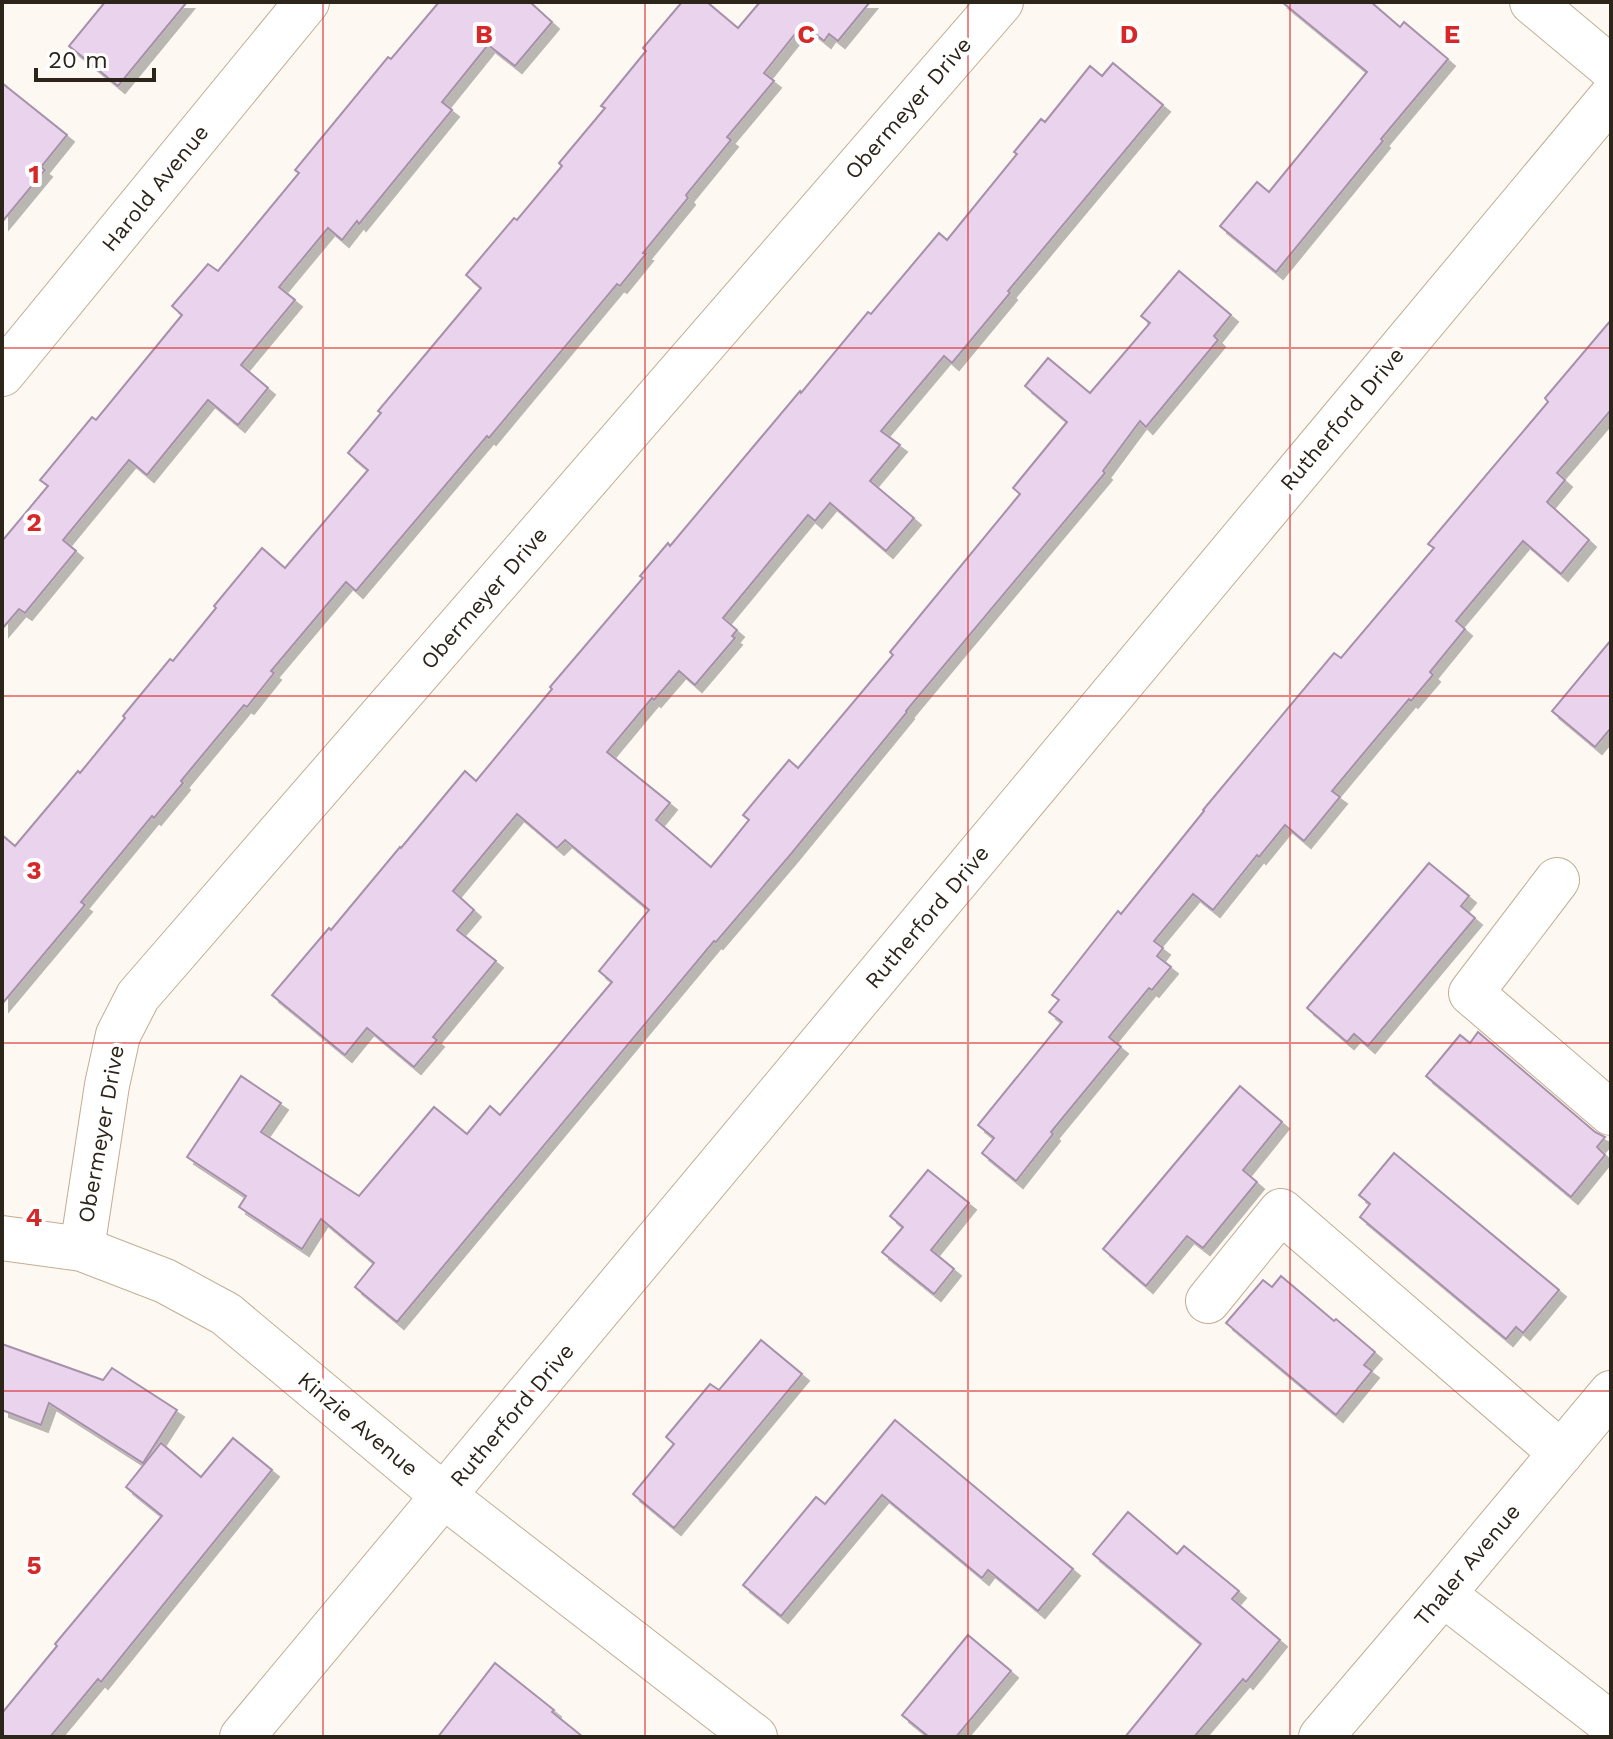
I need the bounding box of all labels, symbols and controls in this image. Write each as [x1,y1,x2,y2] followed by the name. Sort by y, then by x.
[475,19,493,49] text: B
[797,19,815,49] text: C
[1120,19,1138,49] text: D
[1444,19,1460,49] text: E
[36,32,154,82] scale bar
[840,32,976,184] street label: Obermeyer Drive
[48,46,108,74] text: 20 m
[96,120,214,256] street label: Harold Avenue
[28,159,40,189] text: 1
[1275,343,1409,495] street label: Rutherford Drive
[26,507,42,537] text: 2
[416,522,552,674] street label: Obermeyer Drive
[860,841,994,993] street label: Rutherford Drive
[26,855,42,885] text: 3
[73,1043,129,1225] street label: Obermeyer Drive
[26,1202,43,1232] text: 4
[445,1339,579,1491] street label: Rutherford Drive
[293,1367,423,1481] street label: Kinzie Avenue
[1409,1499,1525,1631] street label: Thaler Avenue
[26,1550,42,1580] text: 5

